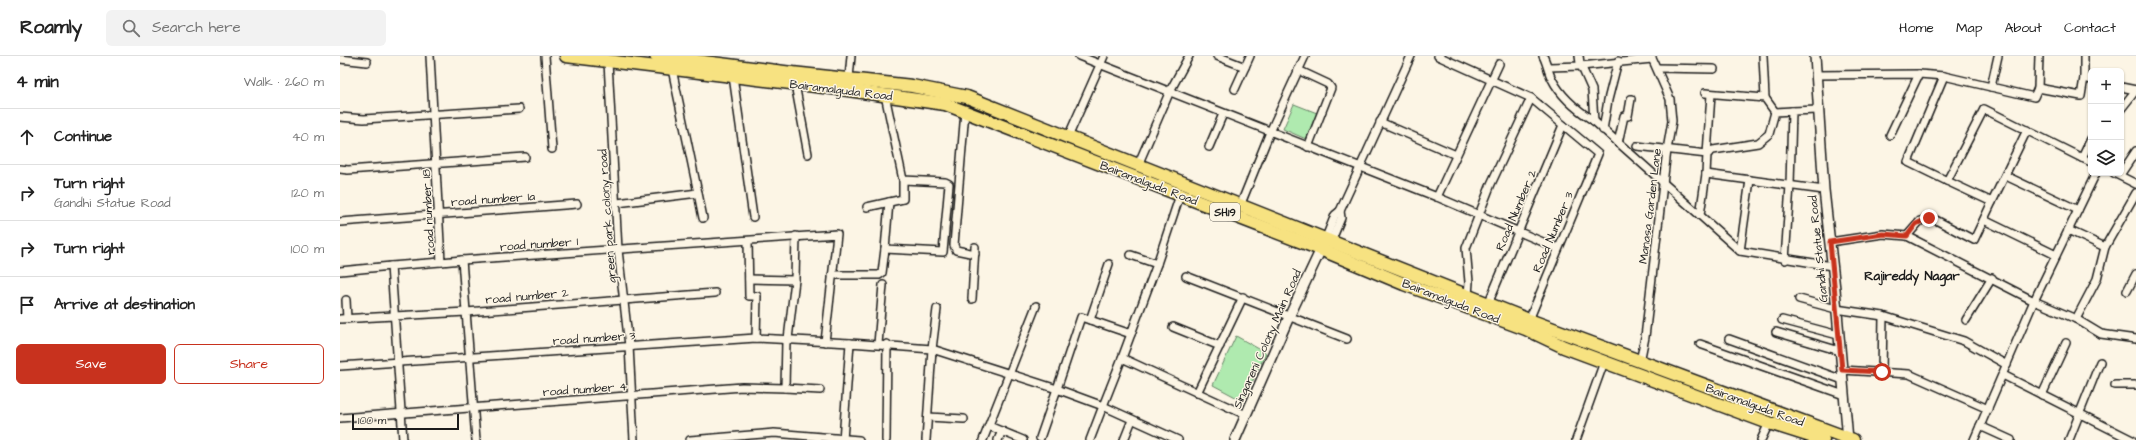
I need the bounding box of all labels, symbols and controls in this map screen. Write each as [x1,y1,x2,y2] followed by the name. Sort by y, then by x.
[106,10,386,46] search box
[20,14,82,41] text: Roamly
[120,17,142,39] icon: search
[152,17,241,38] text: Search here
[1899,18,1934,38] text: Home
[1956,18,1982,38] text: Map
[2004,18,2042,38] text: About
[2064,18,2116,38] text: Contact
[2088,68,2124,176] map controls
[2088,68,2124,104] button: +
[16,70,59,94] text: 4 min
[244,73,324,91] text: Walk · 260 m
[788,76,893,106] street label: Bairamalguda Road
[2088,104,2124,140] button: −
[16,126,38,148] icon: ahead
[54,126,112,147] text: Continue
[292,128,324,146] text: 40 m
[2088,140,2124,176] button: layers
[1635,147,1666,265] street label: Manasa Garden Lane
[594,148,622,283] street label: green park colony road
[1097,157,1200,211] street label: Bairamalguda Road
[1492,167,1541,253] street label: Road Number 2
[418,168,439,255] street label: road number 18
[54,173,125,194] text: Turn right
[16,182,38,204] icon: right
[291,184,324,202] text: 120 m
[450,188,536,211] street label: road number 1a
[1529,189,1578,275] street label: Road Number 3
[54,194,171,212] text: Gandhi Statue Road
[1804,195,1833,303] street label: Gandhi Statue Road
[1210,203,1240,221] road number: SH19
[1920,209,1938,227] route end
[500,233,579,256] street label: road number 1
[16,238,38,260] icon: right
[54,238,125,259] text: Turn right
[291,240,324,258] text: 100 m
[1229,267,1307,412] street label: Singareni Colony Main Road
[1864,267,1960,287] district label: Rajireddy Nagar
[1399,275,1502,329] street label: Bairamalguda Road
[485,284,569,309] street label: road number 2
[16,294,38,316] icon: arrive
[54,294,195,315] text: Arrive at destination
[552,327,636,350] street label: road number 3
[16,344,166,384] button: Save
[174,344,324,384] button: Share
[1873,363,1891,381] route start
[542,378,628,401] street label: road number 4
[1703,380,1806,432] street label: Bairamalguda Road
[352,412,459,431] scale bar
[358,413,386,428] text: 100 m

